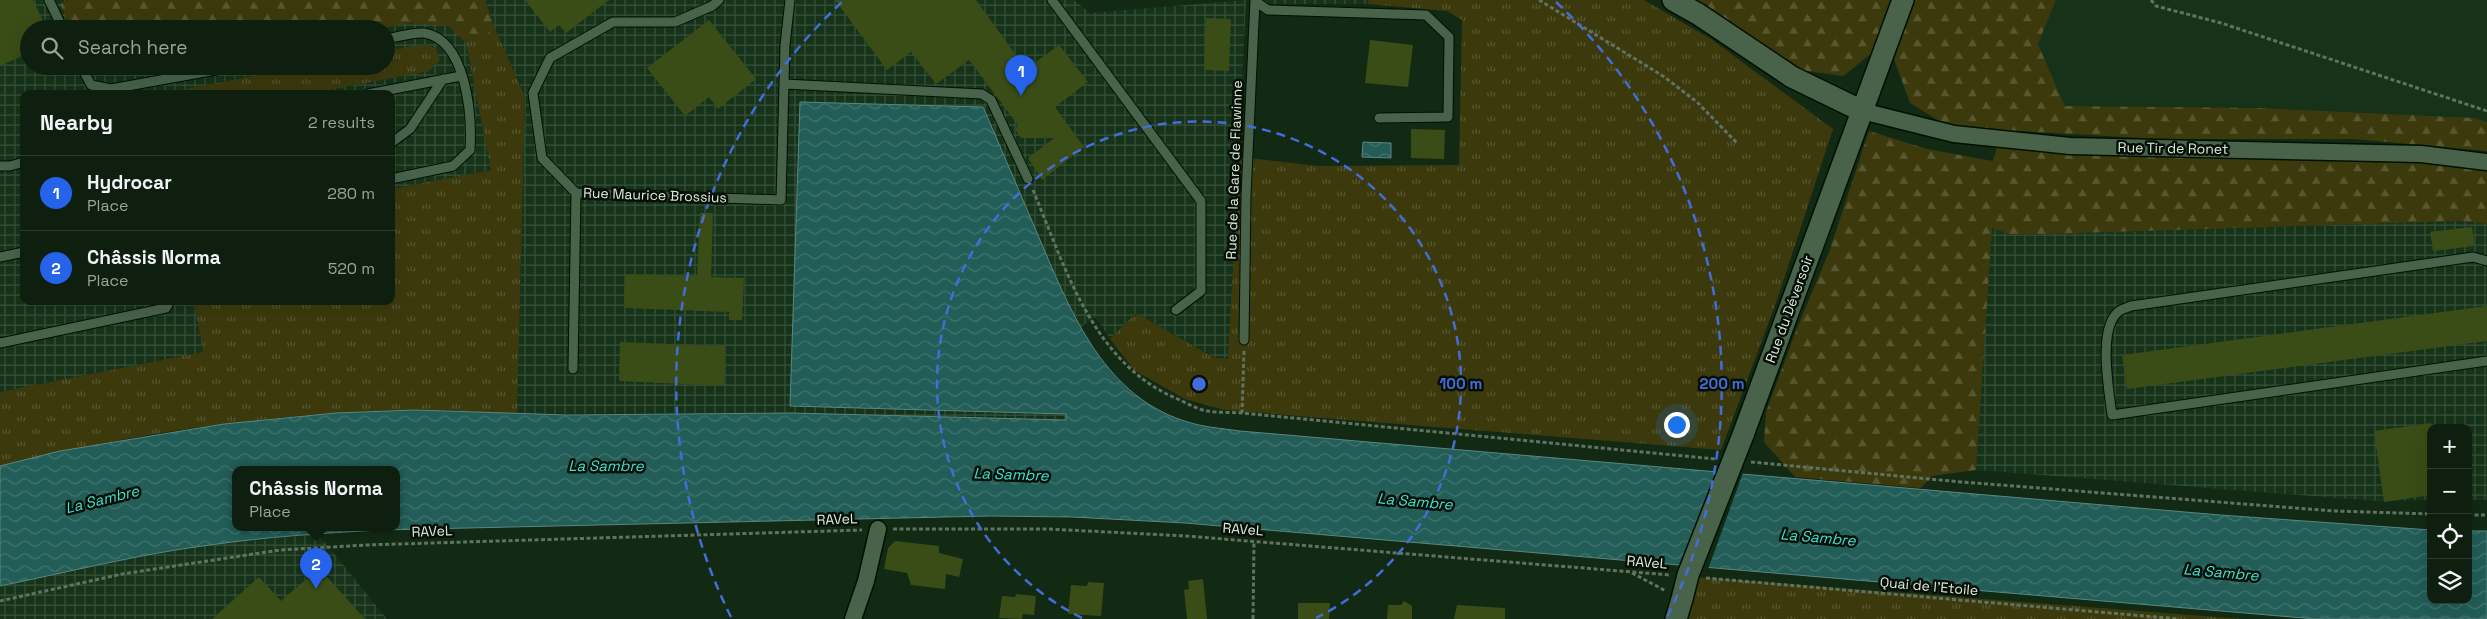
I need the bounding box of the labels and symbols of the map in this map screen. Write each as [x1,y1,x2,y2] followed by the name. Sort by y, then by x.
[1005,55,1037,96] pin: 1
[1222,80,1246,260] street label: Rue de la Gare de Flawinne
[2117,138,2229,158] street label: Rue Tir de Ronet
[583,183,727,207] street label: Rue Maurice Brossius
[1761,253,1817,365] street label: Rue du Déversoir
[1440,374,1482,393] text: 100 m
[1700,374,1744,393] text: 200 m
[1190,375,1208,393] centre of rings
[1664,412,1690,438] your location
[568,456,645,475] water label: La Sambre
[973,463,1050,485] water label: La Sambre
[63,480,142,517] water label: La Sambre
[1377,488,1454,514] water label: La Sambre
[816,509,858,529] street label: RAVeL
[1222,519,1264,539] street label: RAVeL
[411,521,453,541] street label: RAVeL
[1780,524,1857,550] water label: La Sambre
[300,548,332,589] pin: 2
[1626,551,1669,573] street label: RAVeL
[2183,559,2260,585] water label: La Sambre
[1879,573,1979,599] street label: Quai de l'Etoile

